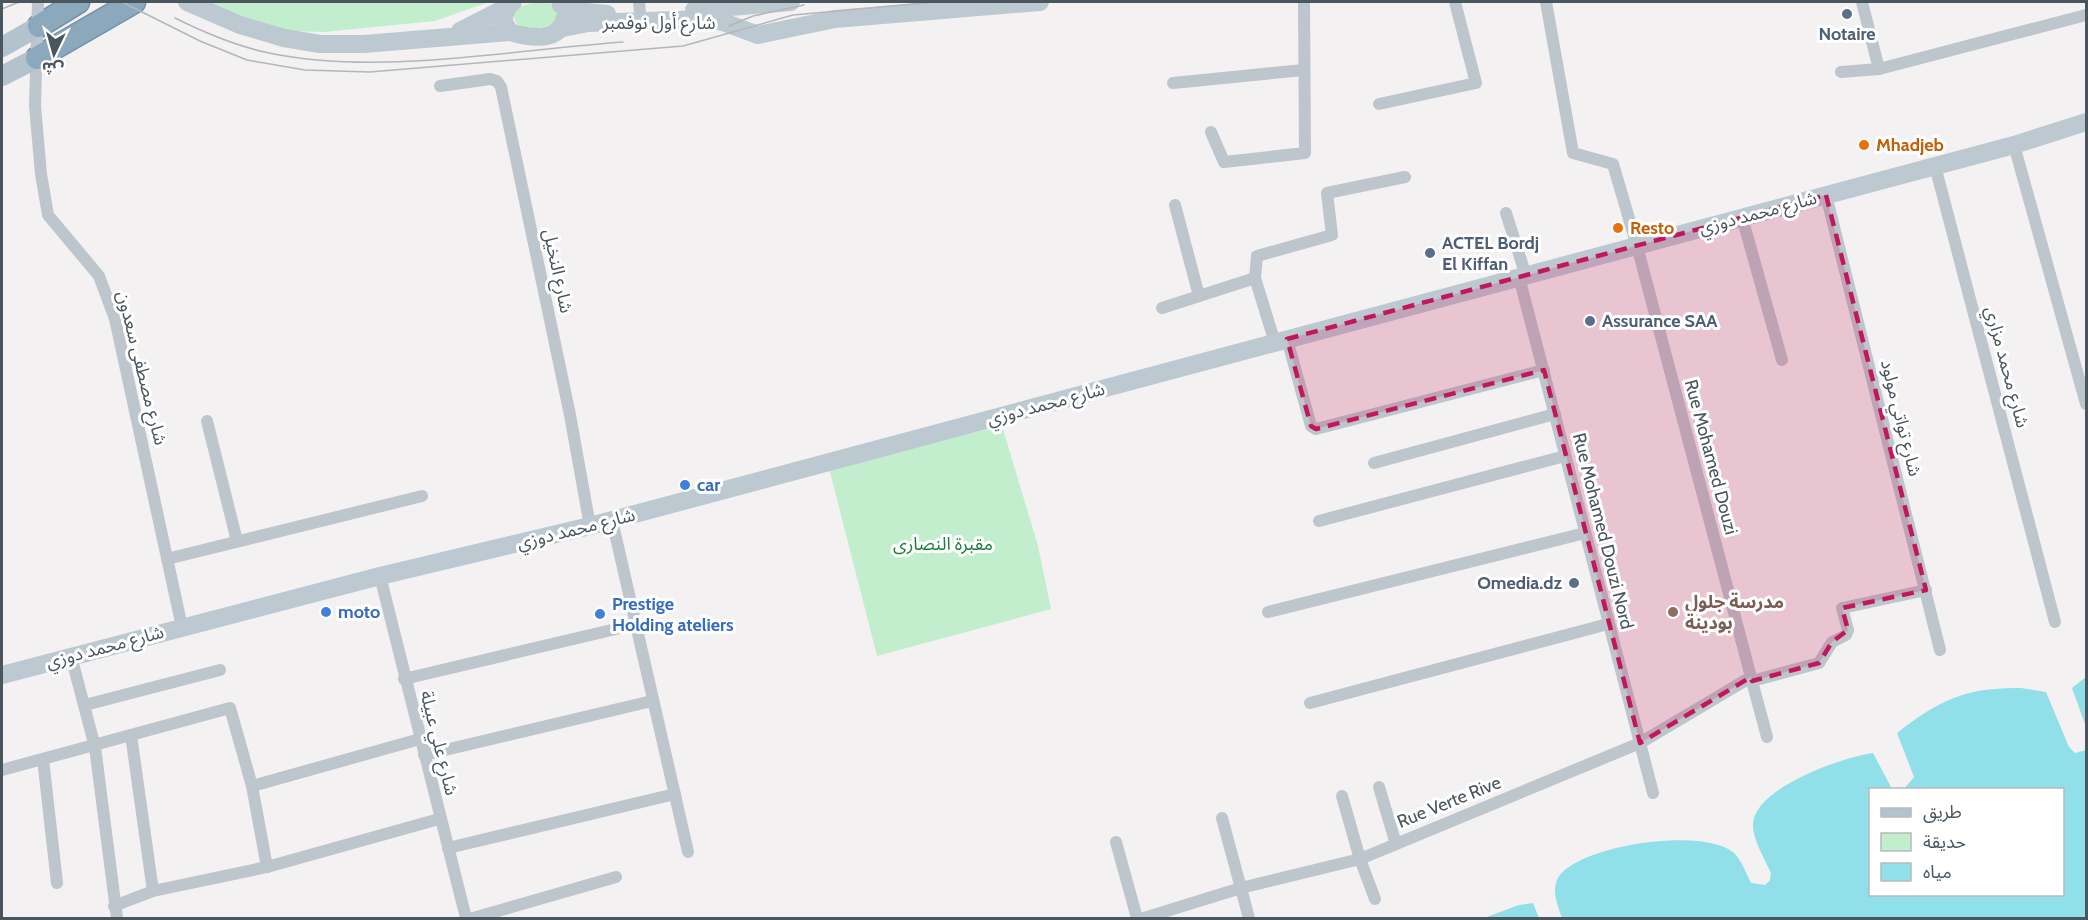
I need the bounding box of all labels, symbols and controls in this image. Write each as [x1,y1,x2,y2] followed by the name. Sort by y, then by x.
[1840,7,1854,21] marker: Notaire
[601,12,716,37] street label: شارع أول نوفمبر
[1818,23,1876,45] place label: Notaire
[24,24,84,84] north arrow
[41,58,64,79] text: ش
[1876,134,1944,156] place label: Mhadjeb
[1857,138,1871,152] marker: Mhadjeb
[1697,187,1820,242] street label: شارع محمد دوزي
[1630,217,1674,239] place label: Resto
[1611,221,1625,235] marker: Resto
[535,227,578,316] street label: شارع النخيل
[1442,232,1539,275] place label: ACTEL Bordj El Kiffan
[1423,246,1437,260] marker: ACTEL Bordj El Kiffan
[109,289,172,448] street label: شارع مصطفى سعدون
[1977,304,2034,431] street label: شارع محمد مزاري
[1602,310,1718,332] place label: Assurance SAA
[1583,314,1597,328] marker: Assurance SAA
[1873,357,1926,479] street label: شارع تواتي مولود
[1680,377,1742,537] street label: Rue Mohamed Douzi
[985,378,1108,433] street label: شارع محمد دوزي
[1568,431,1638,631] street label: Rue Mohamed Douzi Nord
[697,474,720,496] place label: car
[678,478,692,492] marker: car
[515,504,638,557] street label: شارع محمد دوزي
[893,533,993,555] park label: مقبرة النصارى
[1477,572,1562,594] place label: Omedia.dz
[1567,576,1581,590] marker: Omedia.dz
[1685,591,1784,634] place label: مدرسة جلول بودينة
[612,593,734,636] place label: Prestige Holding ateliers
[338,601,380,623] place label: moto
[319,605,333,619] marker: moto
[1666,605,1680,619] marker: مدرسة جلول بودينة
[593,607,607,621] marker: Prestige Holding ateliers
[44,621,167,676] street label: شارع محمد دوزي
[412,688,463,798] street label: شارع علي عبيلة
[1394,771,1504,833] street label: Rue Verte Rive
[1869,788,2064,896] legend
[1923,801,1962,823] text: طريق
[1923,831,1966,853] text: حديقة
[1923,861,1952,883] text: مياه

